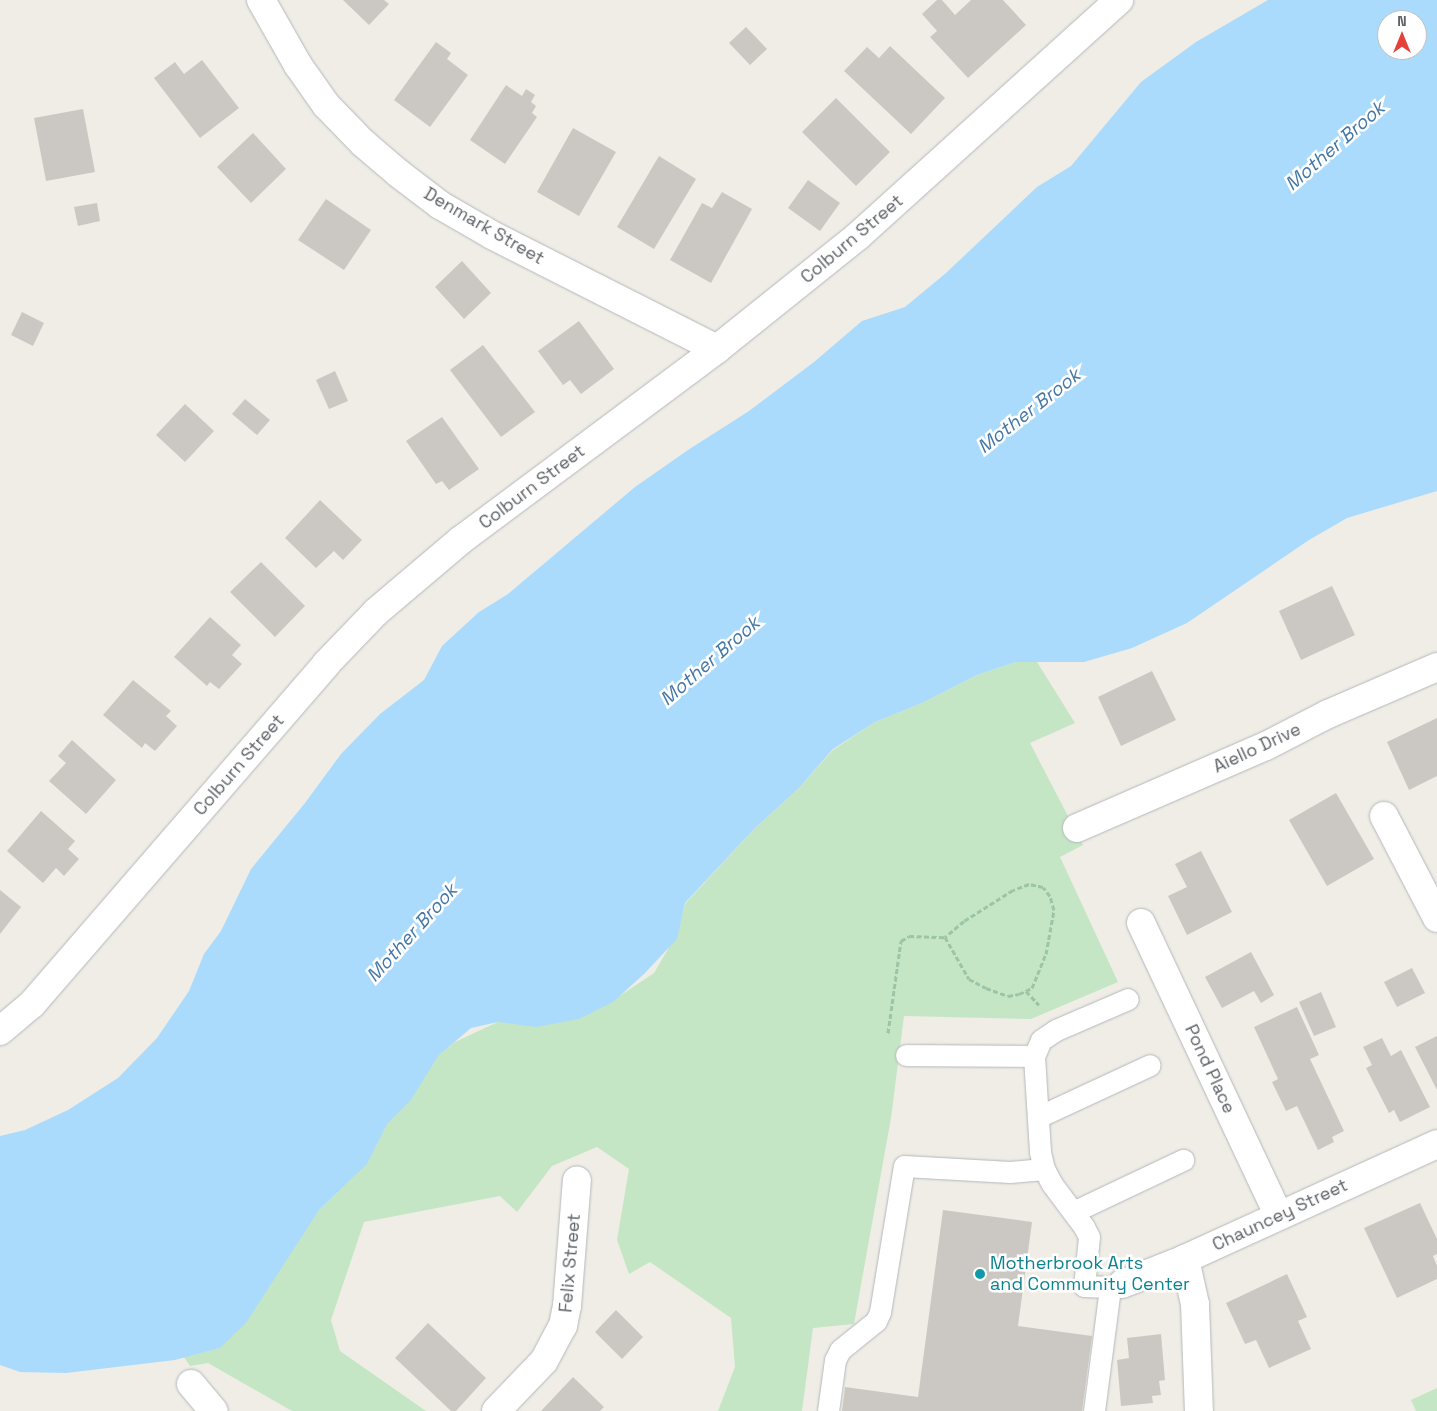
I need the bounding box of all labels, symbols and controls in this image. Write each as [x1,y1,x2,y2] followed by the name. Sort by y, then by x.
[1377,10,1427,60] north arrow
[1397,12,1407,30] text: N
[1281,97,1389,195] water label: Mother Brook
[420,183,548,269] street label: Denmark Street
[796,190,908,288] street label: Colburn Street
[973,364,1085,458] water label: Mother Brook
[475,440,589,534] street label: Colburn Street
[656,612,764,710] water label: Mother Brook
[189,710,289,820] street label: Colburn Street
[1210,718,1304,778] street label: Aiello Drive
[362,879,462,987] water label: Mother Brook
[1180,1021,1240,1117] street label: Pond Place
[1209,1174,1351,1256] street label: Chauncey Street
[555,1213,585,1313] street label: Felix Street
[990,1253,1190,1296] place label: Motherbrook Arts and Community Center
[974,1268,986,1280] marker: Motherbrook Arts and Community Center

